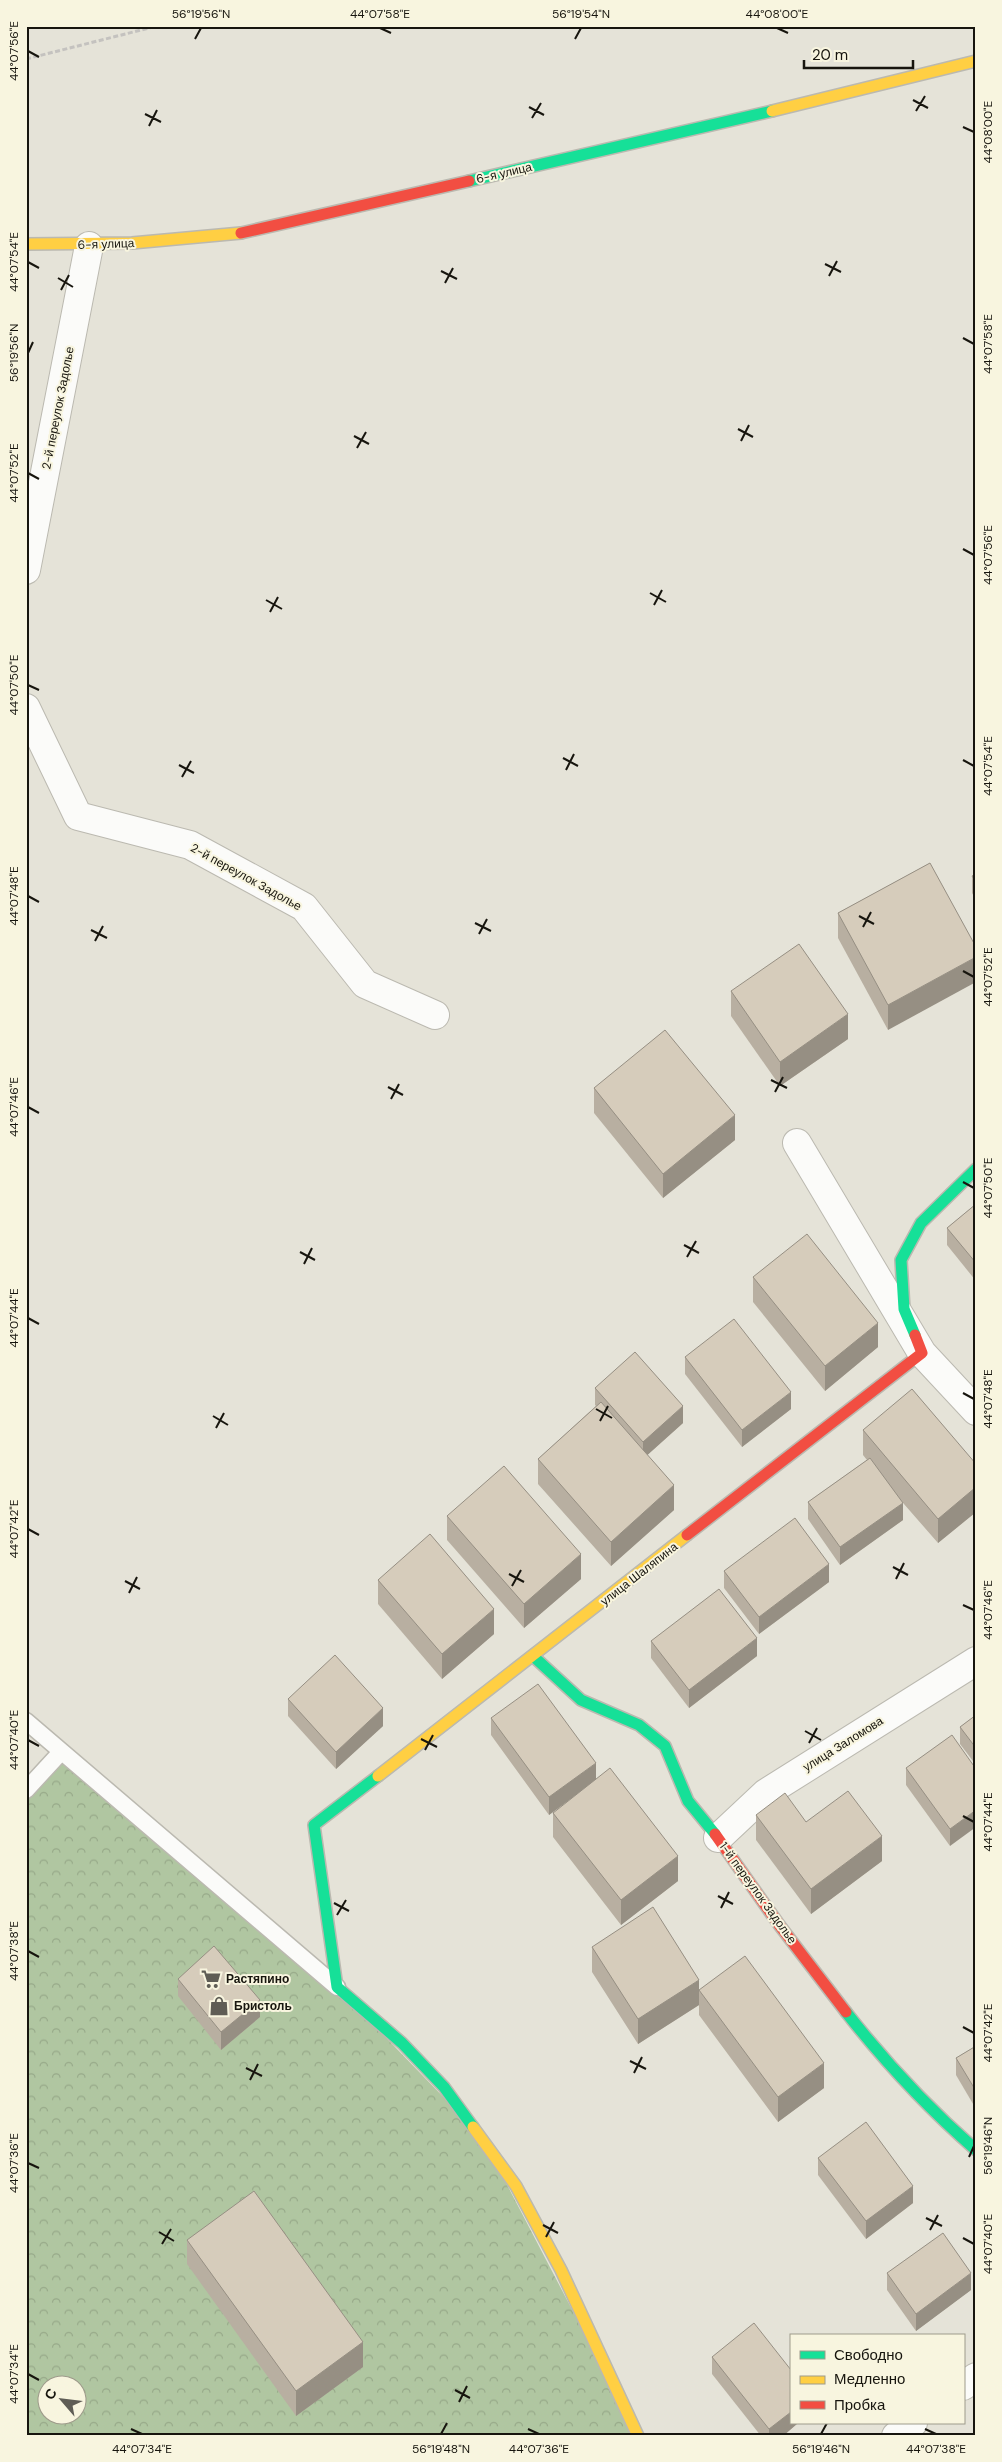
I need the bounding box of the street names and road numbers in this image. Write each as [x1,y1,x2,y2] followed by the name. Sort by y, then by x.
[475,159,534,187] street label: 6-я улица
[77,235,135,253] street label: 6-я улица
[38,345,78,471] street label: 2-й переулок Задолье
[187,840,305,914] street label: 2-й переулок Задолье
[597,1539,681,1609] street label: улица Шаляпина
[800,1713,886,1775] street label: улица Заломова
[716,1839,800,1947] street label: 1-й переулок Задолье

